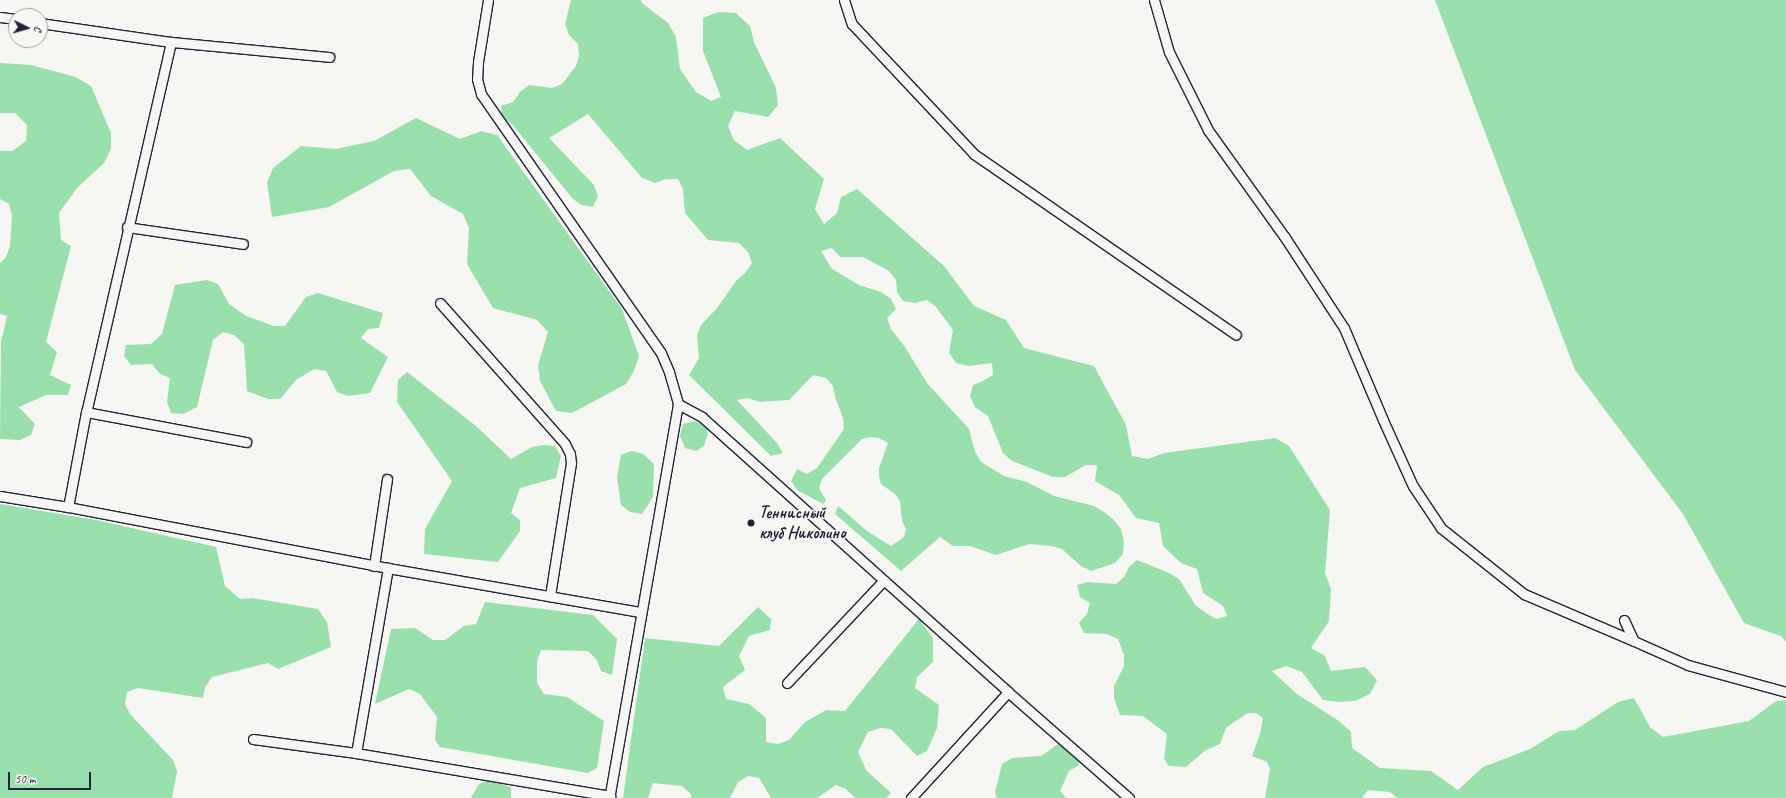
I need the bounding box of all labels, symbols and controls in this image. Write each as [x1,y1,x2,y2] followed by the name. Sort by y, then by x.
[8,8,48,48] north arrow
[32,26,46,32] text: С
[759,503,843,543] place label: Теннисный клуб Николино
[746,518,756,528] marker: Теннисный клуб Николино
[10,764,93,790] scale bar
[15,771,35,787] text: 50 m

